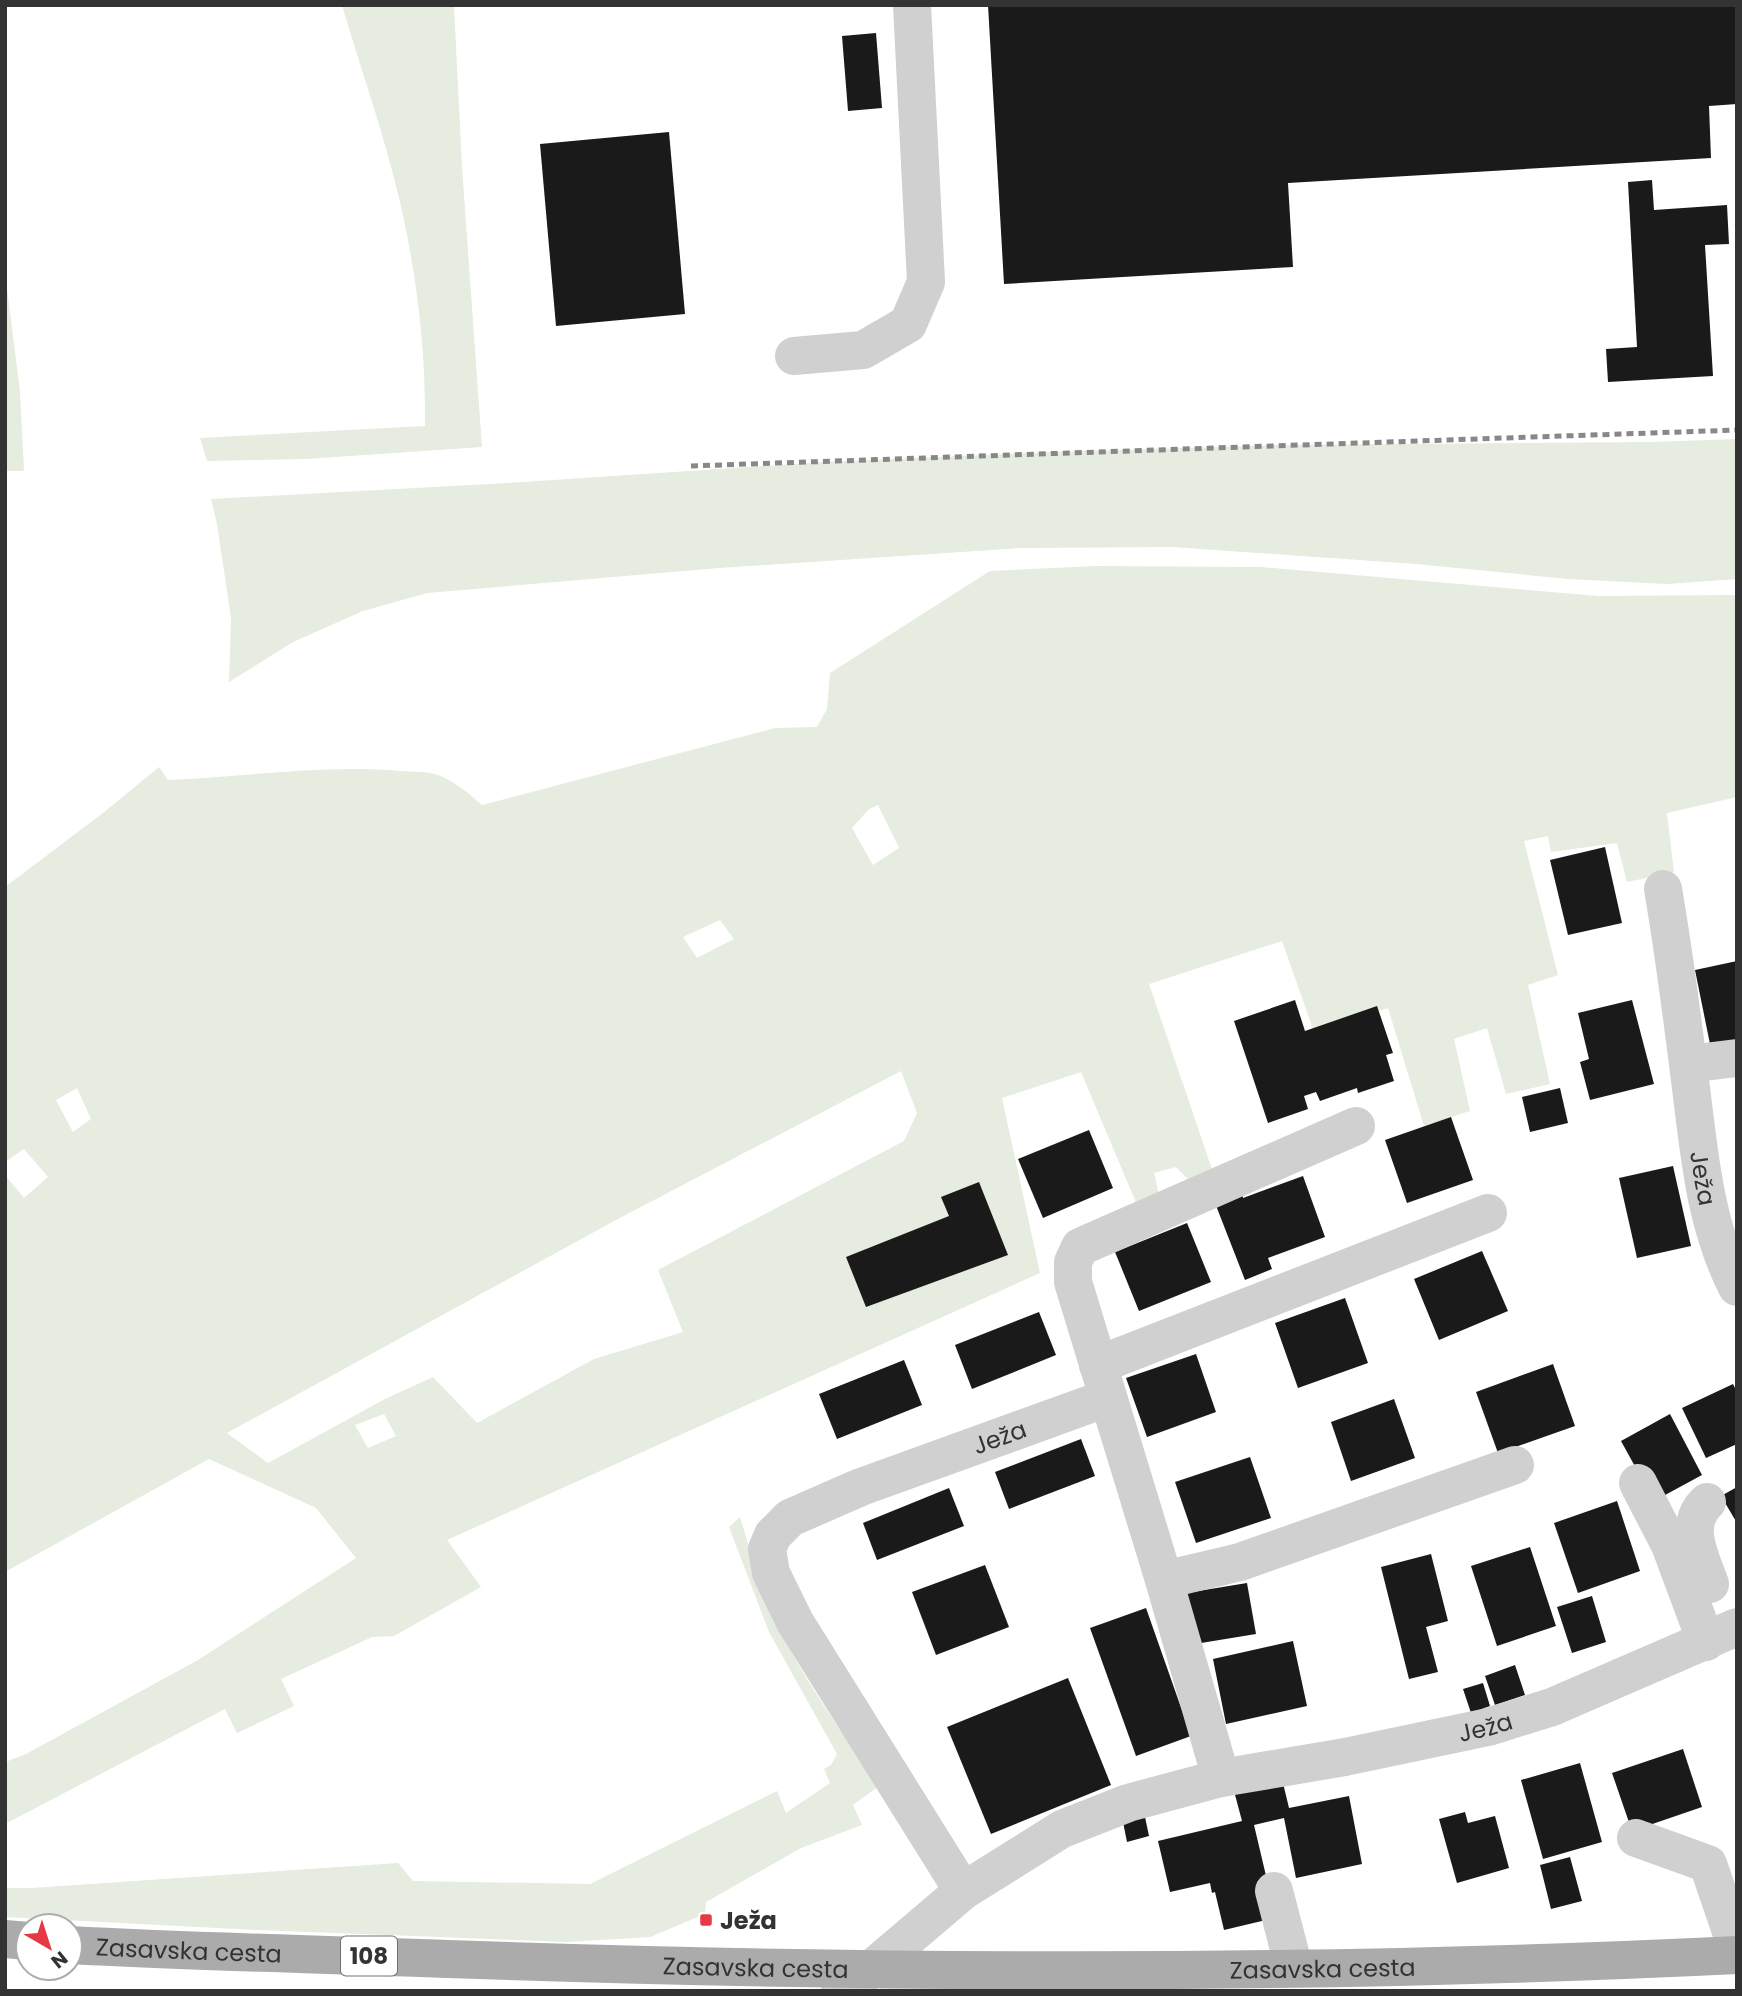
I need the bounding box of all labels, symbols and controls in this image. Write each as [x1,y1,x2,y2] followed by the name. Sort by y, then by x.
[1683,1149,1725,1208] street label: Ježa
[968,1412,1031,1462] street label: Ježa
[1455,1704,1517,1749] street label: Ježa
[720,1904,777,1937] place label: Ježa
[14,1912,84,1982] north arrow
[698,1912,714,1928] marker: Ježa
[95,1930,282,1970] street label: Zasavska cesta
[341,1937,397,1976] road number: 108
[45,1945,73,1975] text: N
[662,1949,849,1985] street label: Zasavska cesta
[1229,1950,1416,1986] street label: Zasavska cesta

